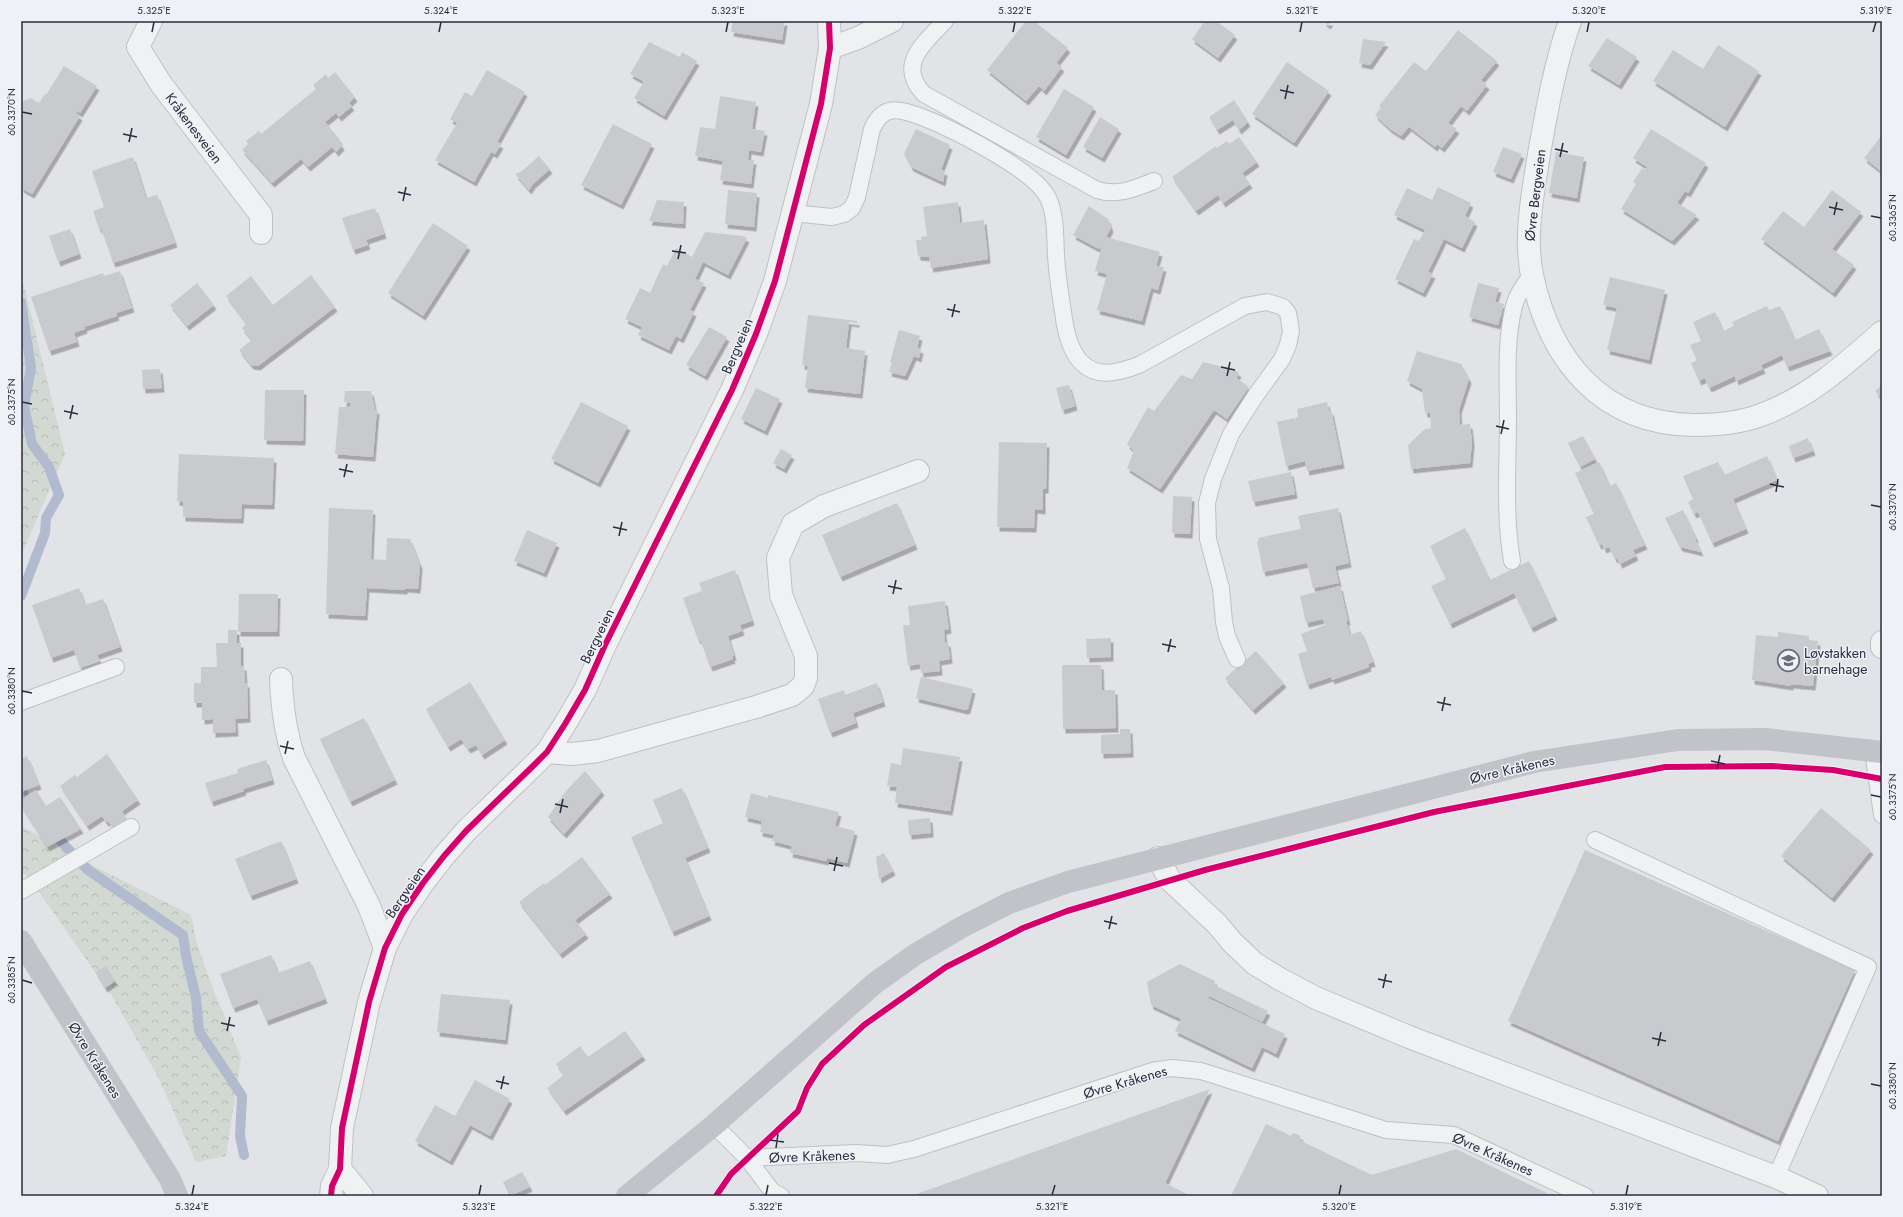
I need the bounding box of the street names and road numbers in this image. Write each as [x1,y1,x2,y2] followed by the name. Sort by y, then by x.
[161,88,227,168] street label: Kråkenesveien
[1519,148,1551,242] street label: Øvre Bergveien
[716,315,758,377] street label: Bergveien
[575,605,619,667] street label: Bergveien
[1468,749,1557,788] street label: Øvre Kråkenes
[380,862,430,922] street label: Bergveien
[64,1018,127,1102] street label: Øvre Kråkenes
[1081,1060,1170,1104] street label: Øvre Kråkenes
[1450,1127,1537,1181] street label: Øvre Kråkenes
[769,1144,856,1167] street label: Øvre Kråkenes

